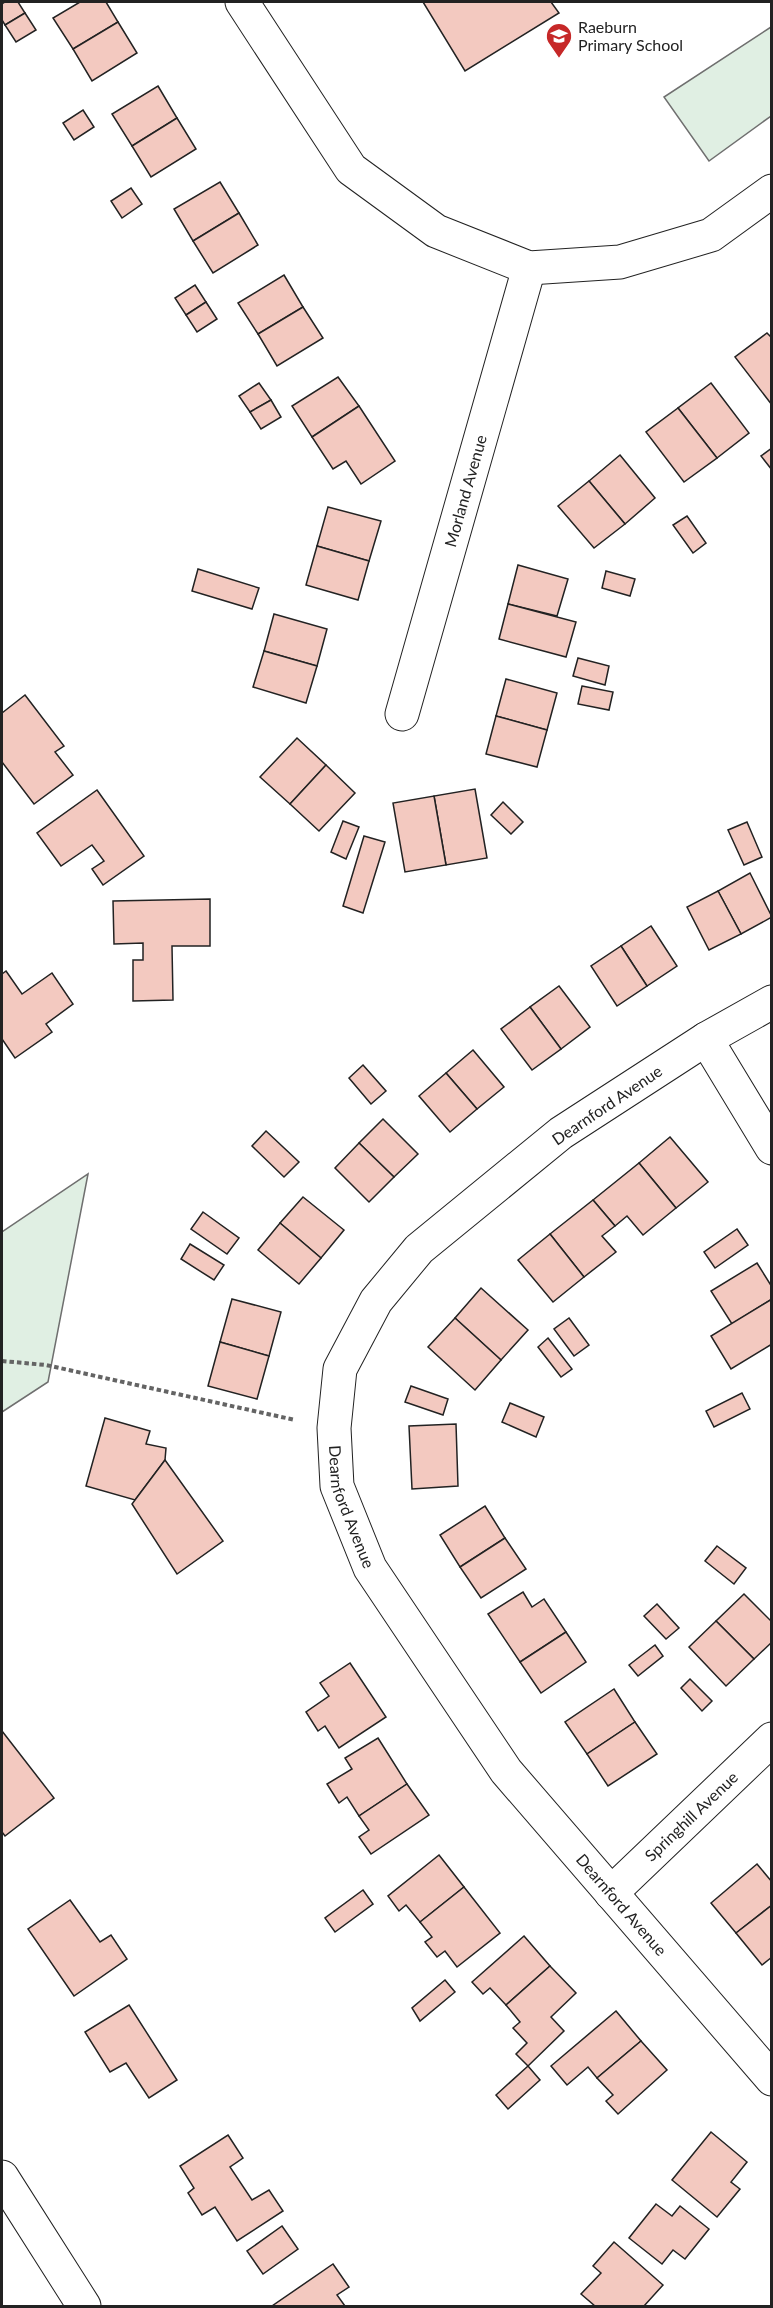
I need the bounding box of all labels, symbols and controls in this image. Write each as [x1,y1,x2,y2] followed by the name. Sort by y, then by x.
[578,17,683,54] place label: Raeburn Primary School
[544,21,574,59] school or university icon: Raeburn Primary School
[440,432,490,549] street label: Morland Avenue
[548,1061,665,1148] street label: Dearnford Avenue
[326,1445,379,1571] street label: Dearnford Avenue
[640,1767,741,1865] street label: Springhill Avenue
[573,1849,671,1959] street label: Dearnford Avenue

